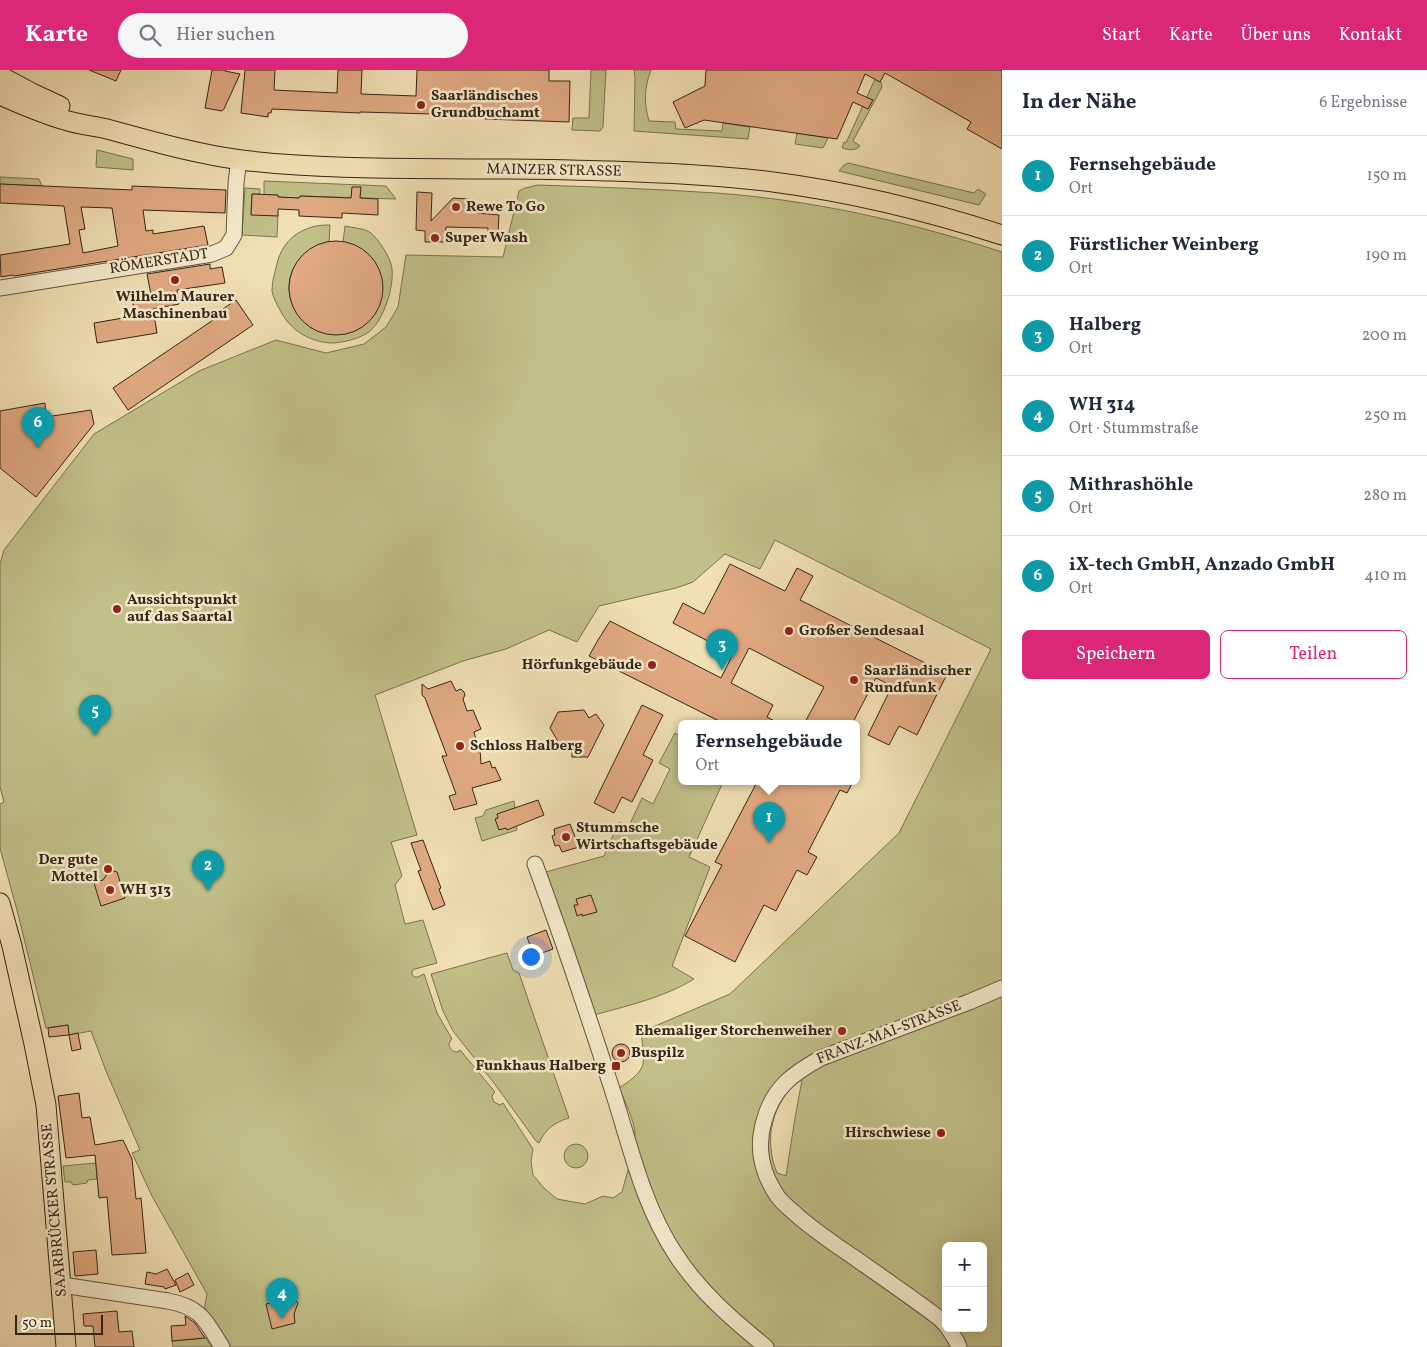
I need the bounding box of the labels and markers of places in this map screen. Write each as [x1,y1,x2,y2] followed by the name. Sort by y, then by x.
[431,86,540,124] place label: Saarländisches Grundbuchamt
[415,99,427,111] marker: Saarländisches Grundbuchamt
[466,197,546,218] place label: Rewe To Go
[450,201,462,213] marker: Rewe To Go
[445,228,528,249] place label: Super Wash
[429,232,441,244] marker: Super Wash
[169,274,181,286] marker: Wilhelm Maurer Maschinenbau
[116,287,234,325] place label: Wilhelm Maurer Maschinenbau
[22,407,54,448] pin: 6
[127,590,238,628] place label: Aussichtspunkt auf das Saartal
[111,603,123,615] marker: Aussichtspunkt auf das Saartal
[799,621,924,642] place label: Großer Sendesaal
[783,625,795,637] marker: Großer Sendesaal
[706,629,738,670] pin: 3
[522,655,642,676] place label: Hörfunkgebäude
[646,659,658,671] marker: Hörfunkgebäude
[864,661,971,699] place label: Saarländischer Rundfunk
[848,674,860,686] marker: Saarländischer Rundfunk
[79,695,111,736] pin: 5
[470,736,583,757] place label: Schloss Halberg
[454,740,466,752] marker: Schloss Halberg
[753,802,785,843] pin: 1
[576,818,718,856] place label: Stummsche Wirtschaftsgebäude
[560,831,572,843] marker: Stummsche Wirtschaftsgebäude
[39,850,98,888] place label: Der gute Mottel
[192,850,224,891] pin: 2
[102,863,114,875] marker: Der gute Mottel
[120,880,171,901] place label: WH 313
[104,884,116,896] marker: WH 313
[635,1021,832,1042] place label: Ehemaliger Storchenweiher
[836,1025,848,1037] marker: Ehemaliger Storchenweiher
[631,1043,685,1064] place label: Buspilz
[615,1047,627,1059] marker: Buspilz
[476,1056,606,1077] place label: Funkhaus Halberg
[610,1060,622,1072] marker: Funkhaus Halberg
[845,1123,931,1144] place label: Hirschwiese
[935,1127,947,1139] marker: Hirschwiese
[266,1278,298,1319] pin: 4

